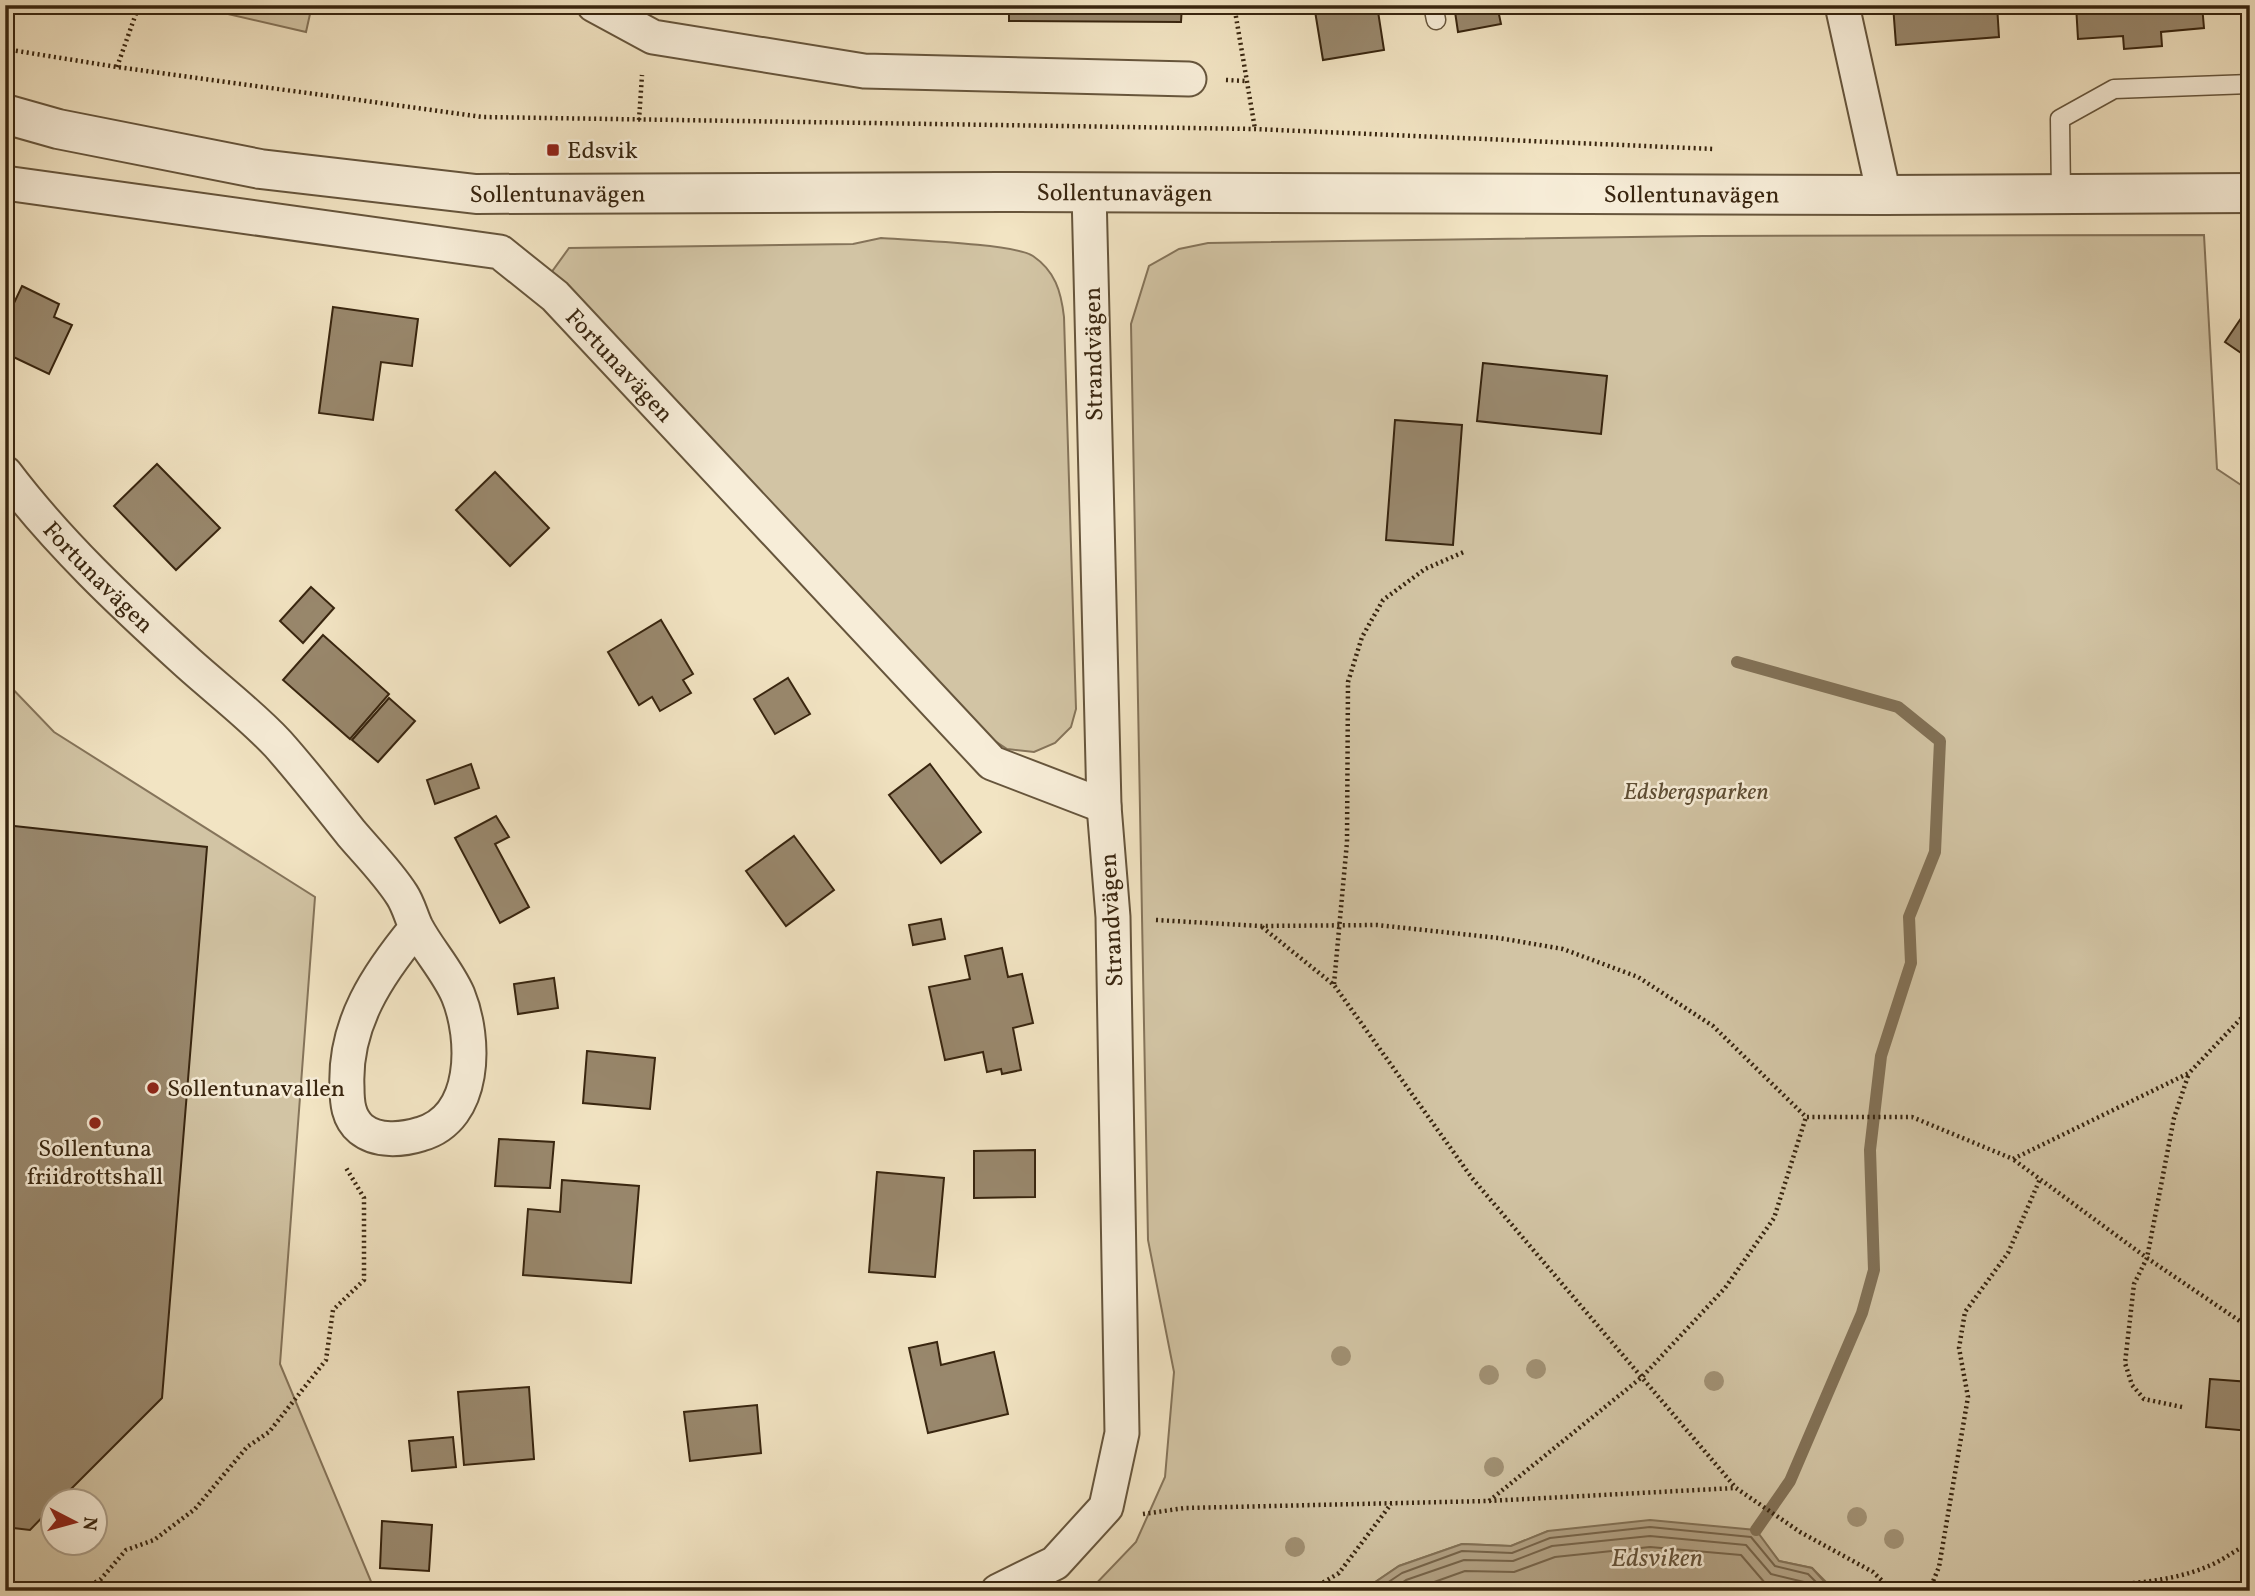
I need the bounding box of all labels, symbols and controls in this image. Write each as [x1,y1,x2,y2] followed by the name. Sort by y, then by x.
[567,135,638,169] place label: Edsvik
[545,142,561,158] marker: Edsvik
[1036,177,1213,212] street label: Sollentunavägen
[469,178,646,213] street label: Sollentunavägen
[1603,179,1780,214] street label: Sollentunavägen
[1077,287,1113,421] street label: Strandvägen
[556,302,680,431] street label: Fortunavägen
[34,515,160,642] street label: Fortunavägen
[1623,776,1769,810] park label: Edsbergsparken
[1093,852,1133,988] street label: Strandvägen
[167,1073,345,1107] place label: Sollentunavallen
[145,1080,161,1096] marker: Sollentunavallen
[87,1115,103,1131] marker: Sollentuna friidrottshall
[27,1133,163,1195] place label: Sollentuna friidrottshall
[38,1488,108,1558] north arrow
[75,1515,103,1532] text: N
[1611,1541,1703,1577] water label: Edsviken

